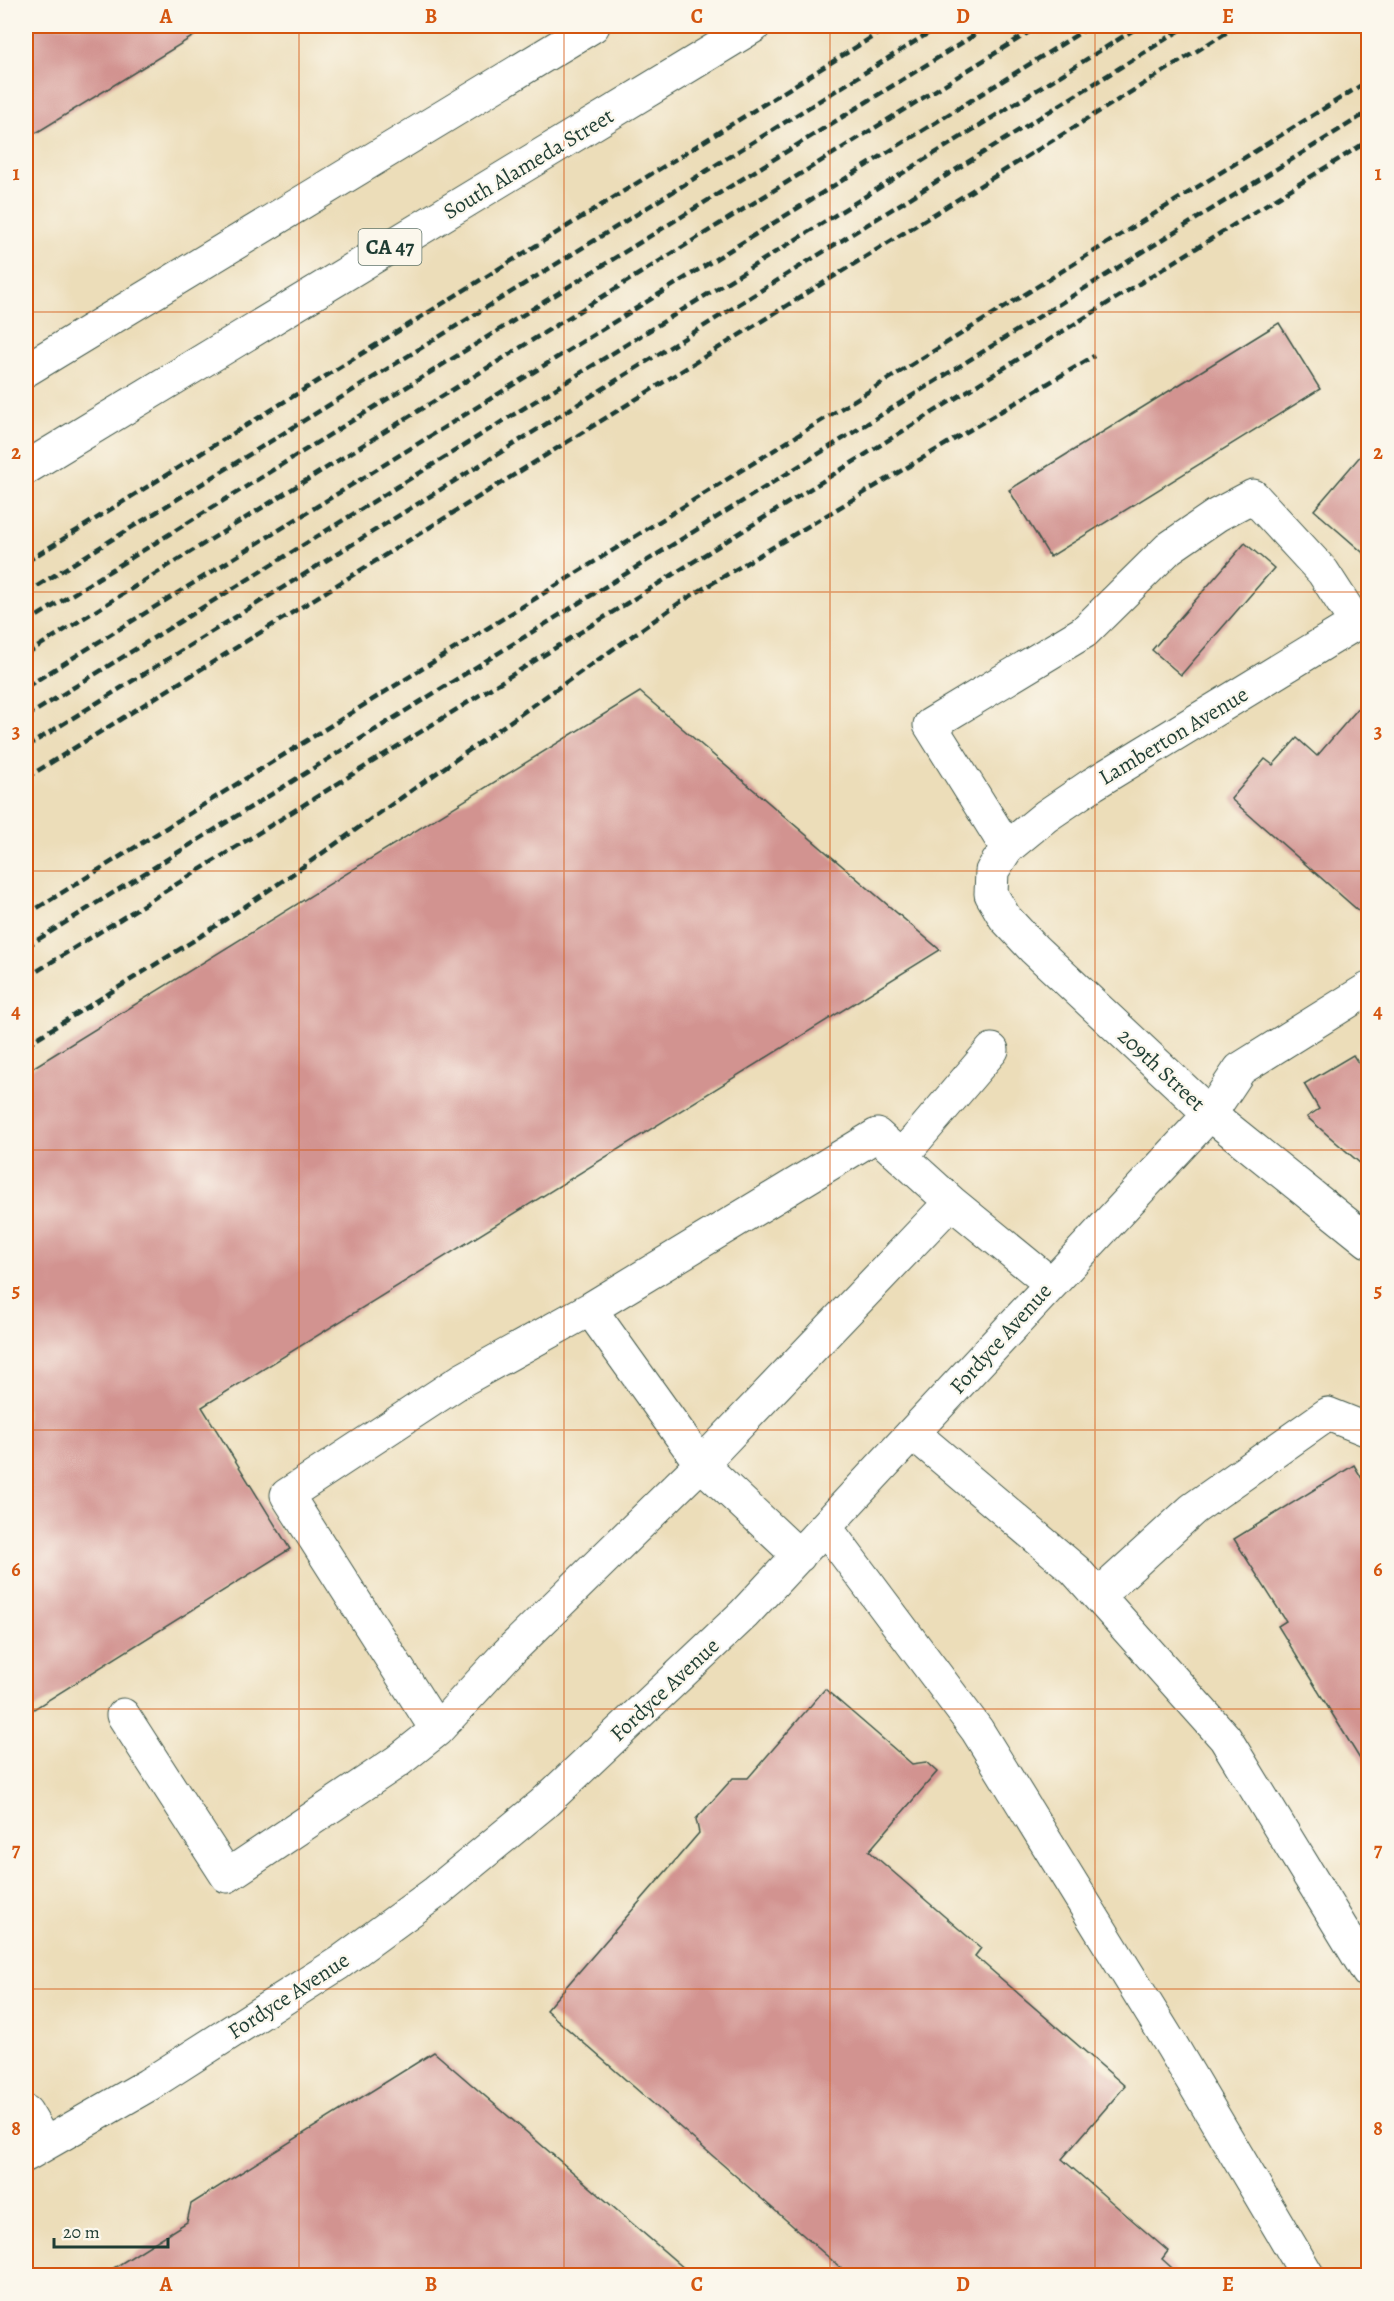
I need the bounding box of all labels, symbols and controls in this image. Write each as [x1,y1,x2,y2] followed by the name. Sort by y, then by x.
[159,3,173,30] text: A
[425,3,437,30] text: B
[691,3,703,30] text: C
[956,3,970,30] text: D
[1222,3,1234,30] text: E
[438,101,619,227] street label: South Alameda Street
[12,160,20,187] text: 1
[1374,160,1382,187] text: 1
[358,229,422,265] road number: CA 47
[11,439,21,466] text: 2
[1373,439,1383,466] text: 2
[1093,679,1254,792] street label: Lamberton Avenue
[12,718,20,745] text: 3
[1374,718,1382,745] text: 3
[11,998,21,1025] text: 4
[1373,998,1383,1025] text: 4
[1111,1021,1212,1118] street label: 209th Street
[12,1277,20,1304] text: 5
[943,1277,1059,1401] street label: Fordyce Avenue
[1374,1277,1382,1304] text: 5
[11,1556,21,1583] text: 6
[1373,1556,1383,1583] text: 6
[603,1631,726,1748] street label: Fordyce Avenue
[12,1836,21,1863] text: 7
[1374,1836,1383,1863] text: 7
[222,1945,355,2046] street label: Fordyce Avenue
[11,2115,21,2142] text: 8
[1373,2115,1383,2142] text: 8
[54,2211,168,2249] scale bar
[63,2220,100,2244] text: 20 m
[159,2271,173,2298] text: A
[425,2271,437,2298] text: B
[691,2271,703,2298] text: C
[956,2271,970,2298] text: D
[1222,2271,1234,2298] text: E

